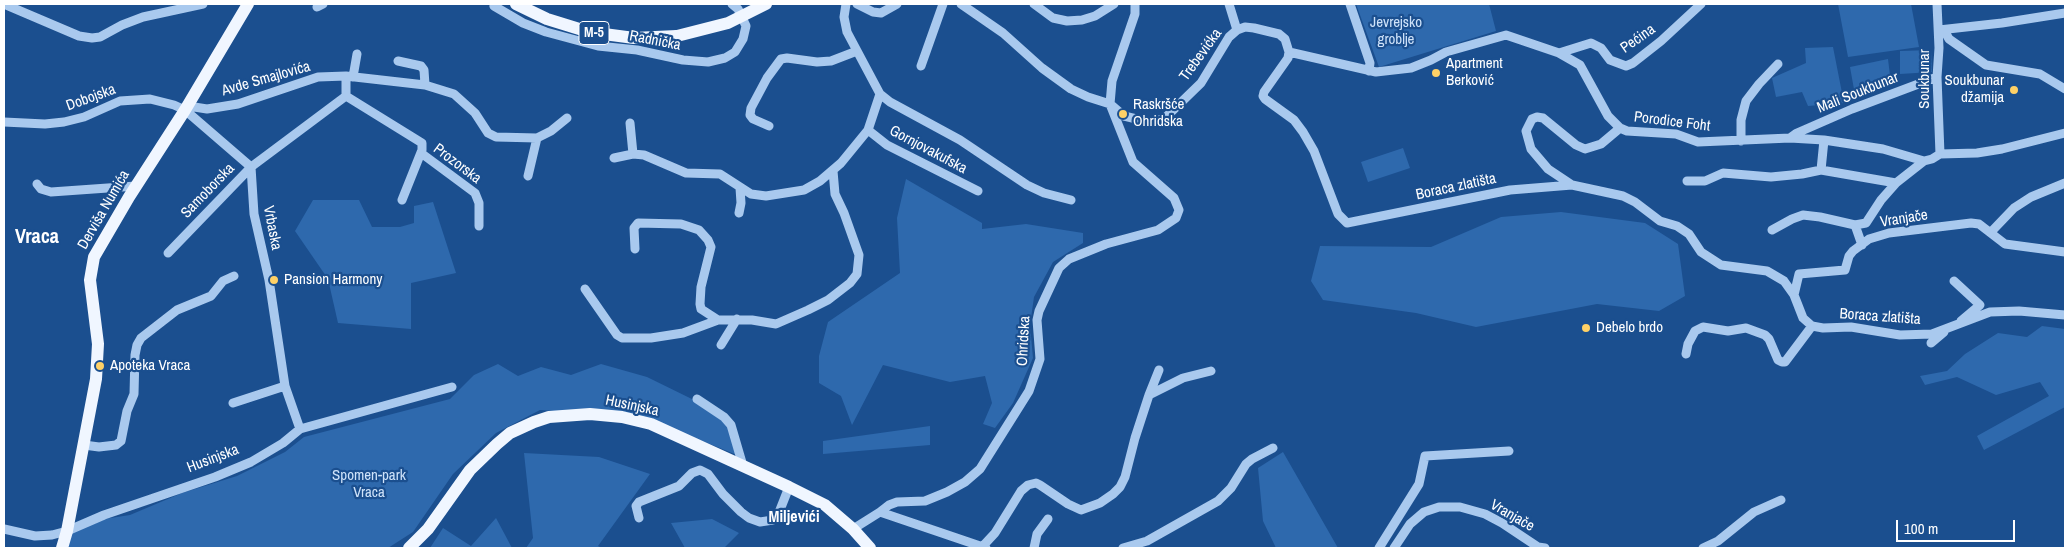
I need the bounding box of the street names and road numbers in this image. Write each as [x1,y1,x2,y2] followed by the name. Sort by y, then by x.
[1617,21,1659,57] street label: Pećina
[579,22,609,44] road number: M-5
[1176,25,1226,85] street label: Trebevićka
[628,27,682,55] street label: Radnička
[1916,49,1934,109] street label: Soukbunar
[220,58,312,100] street label: Avde Smajlovića
[1815,69,1901,117] street label: Mali Soukbunar
[64,81,118,115] street label: Dobojska
[1633,108,1711,136] street label: Porodice Foht
[886,122,970,178] street label: Gornjovakufska
[429,140,485,188] street label: Prozorska
[178,160,238,222] street label: Samoborska
[74,167,134,253] street label: Derviša Numića
[1414,170,1498,204] street label: Boraca zlatišta
[259,204,285,252] street label: Vrbaska
[1879,206,1929,232] street label: Vranjače
[1839,305,1921,329] street label: Boraca zlatišta
[1014,316,1034,366] street label: Ohridska
[604,392,660,420] street label: Husinjska
[185,441,241,477] street label: Husinjska
[1487,496,1537,536] street label: Vranjače

